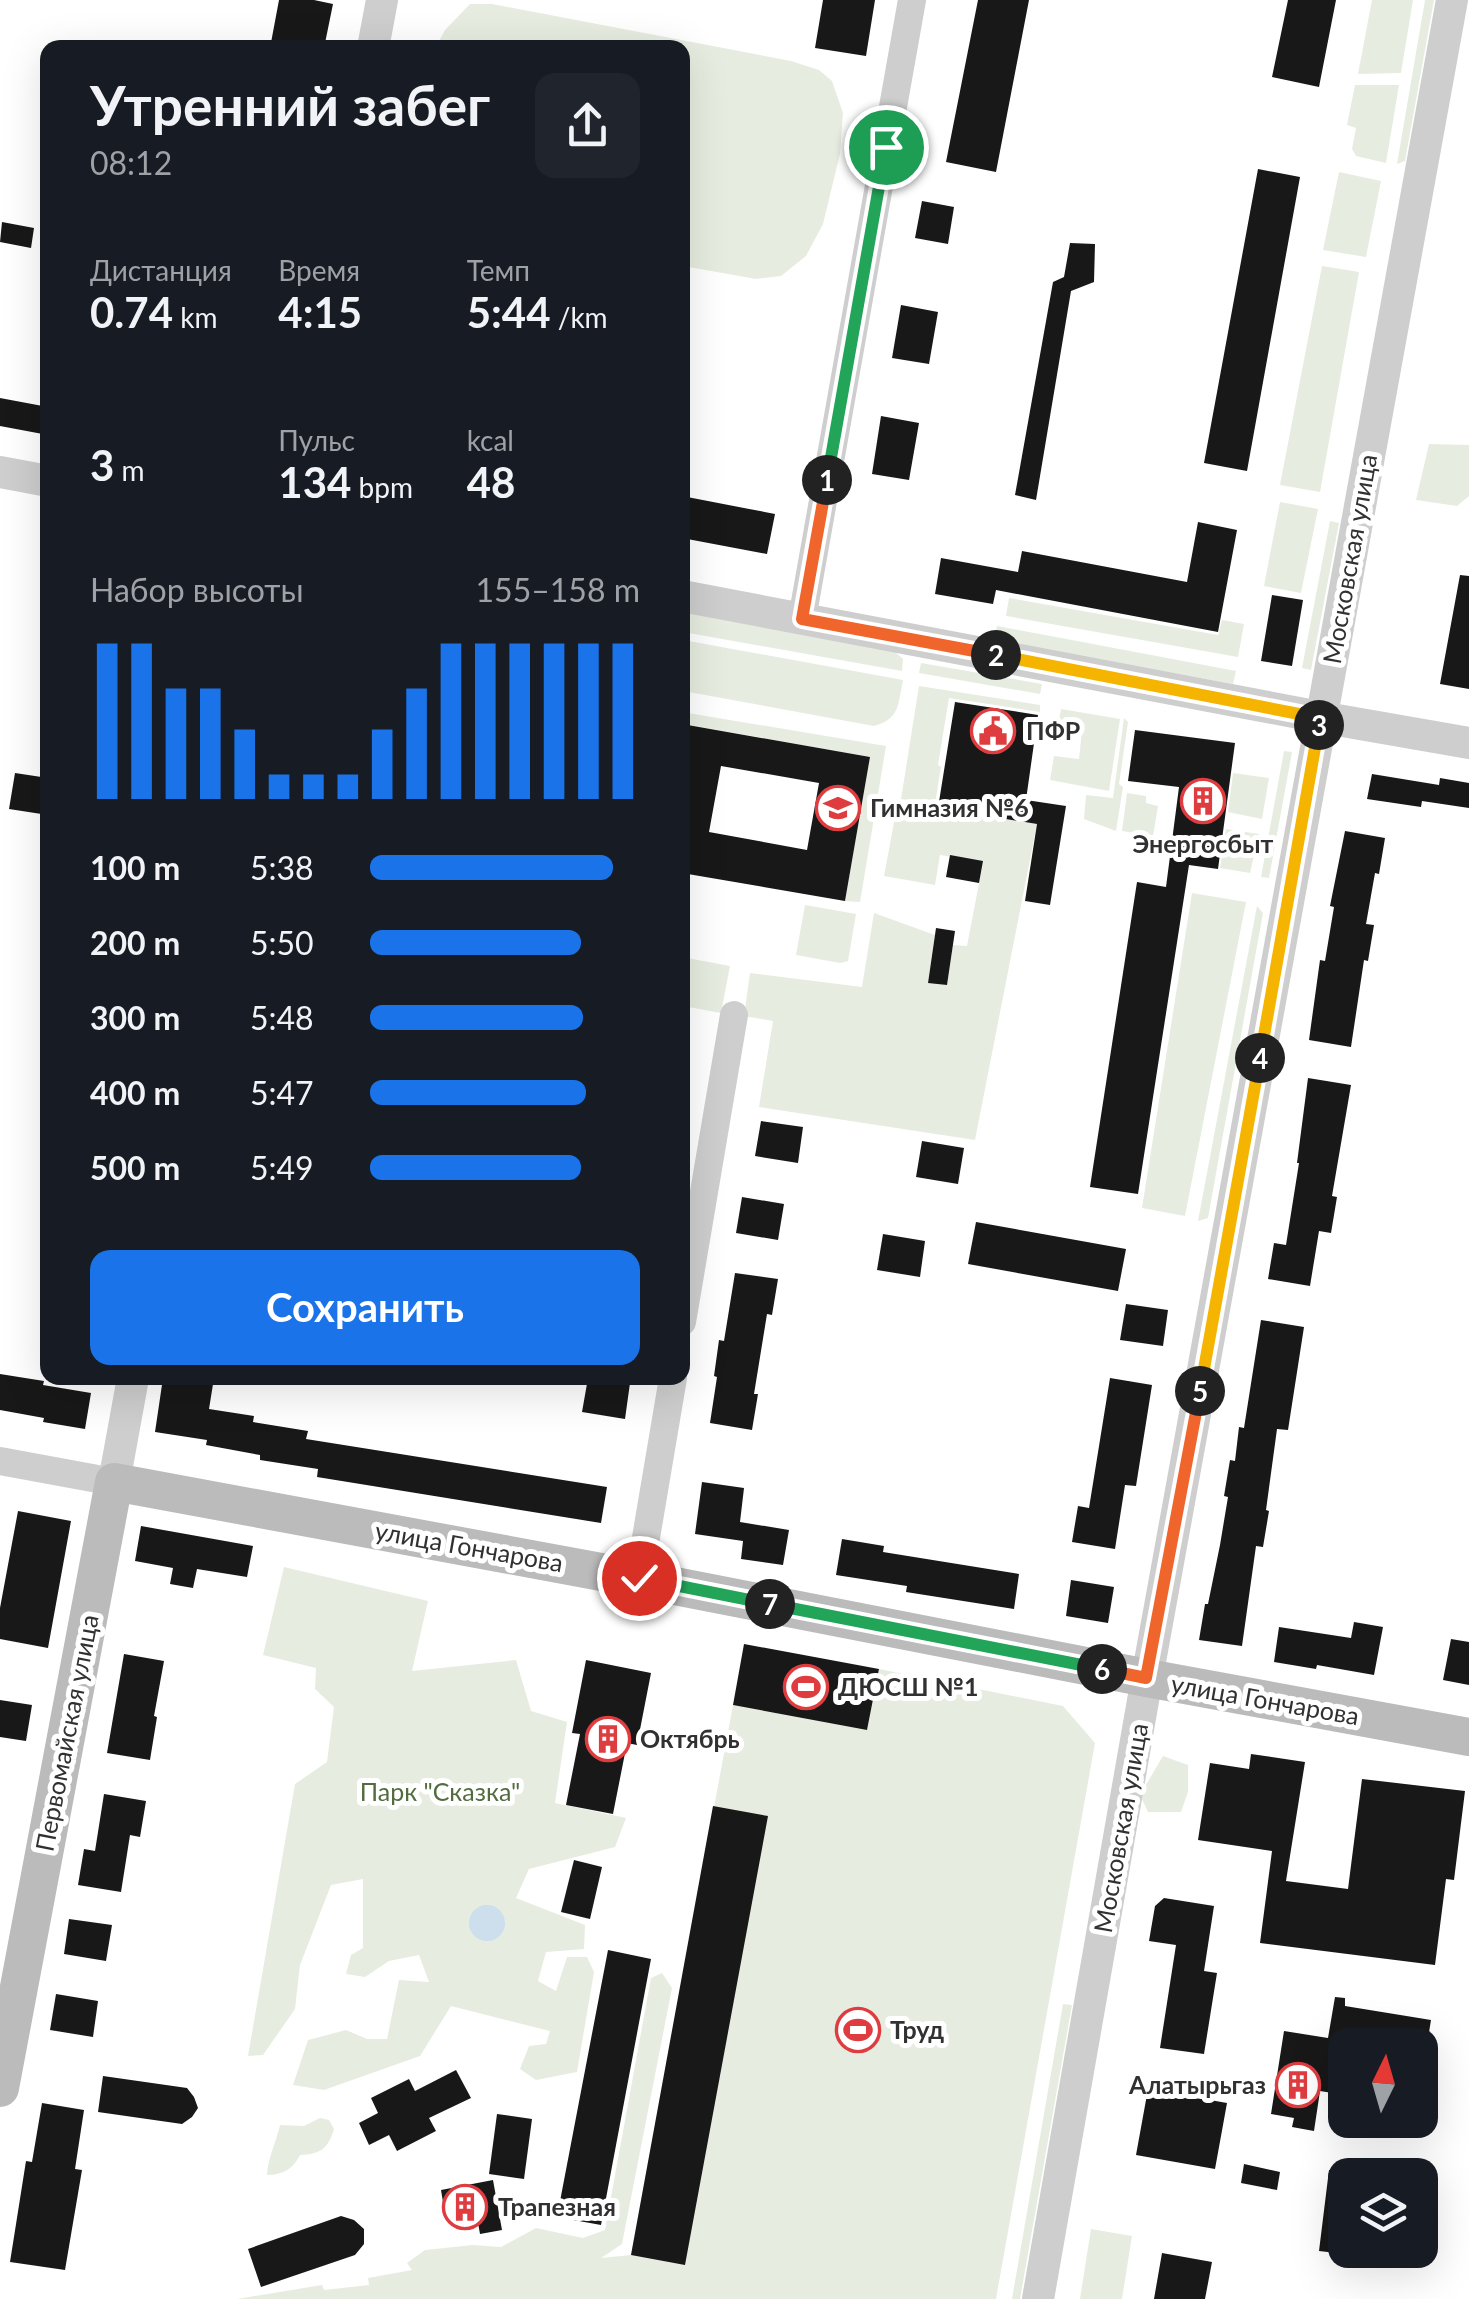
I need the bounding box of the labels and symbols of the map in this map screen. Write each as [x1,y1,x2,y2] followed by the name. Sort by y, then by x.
[844,105,929,190] pin
[1316,452,1382,666] street label: Московская улица
[802,455,852,505] pin: 1
[971,630,1021,680] pin: 2
[1294,700,1344,750] pin: 3
[970,708,1016,754] public building icon: ПФР
[1026,715,1080,745] place label: ПФР
[1180,778,1226,824] building icon: Энергосбыт
[815,785,861,831] school or university icon: Гимназия №6
[870,792,1029,822] place label: Гимназия №6
[1133,828,1274,858] place label: Энергосбыт
[1235,1033,1285,1083] pin: 4
[1175,1366,1225,1416] pin: 5
[373,1515,566,1577] street label: улица Гончарова
[597,1536,682,1621] pin
[745,1579,795,1629] pin: 7
[28,1612,104,1854] street label: Первомайская улица
[1077,1644,1127,1694] pin: 6
[783,1664,829,1710] sports icon: ДЮСШ №1
[1169,1668,1362,1730] street label: улица Гончарова
[838,1671,979,1701] place label: ДЮСШ №1
[585,1716,631,1762] building icon: Октябрь
[1087,1721,1153,1935] street label: Московская улица
[640,1723,740,1753] place label: Октябрь
[360,1776,520,1806] park label: Парк "Сказка"
[835,2007,881,2053] sports icon: Труд
[890,2014,944,2044] place label: Труд
[1328,2028,1438,2138] north arrow
[1275,2062,1321,2108] building icon: Алатырьгаз
[1128,2069,1266,2099] place label: Алатырьгаз
[442,2184,488,2230] building icon: Трапезная
[498,2191,616,2221] place label: Трапезная

